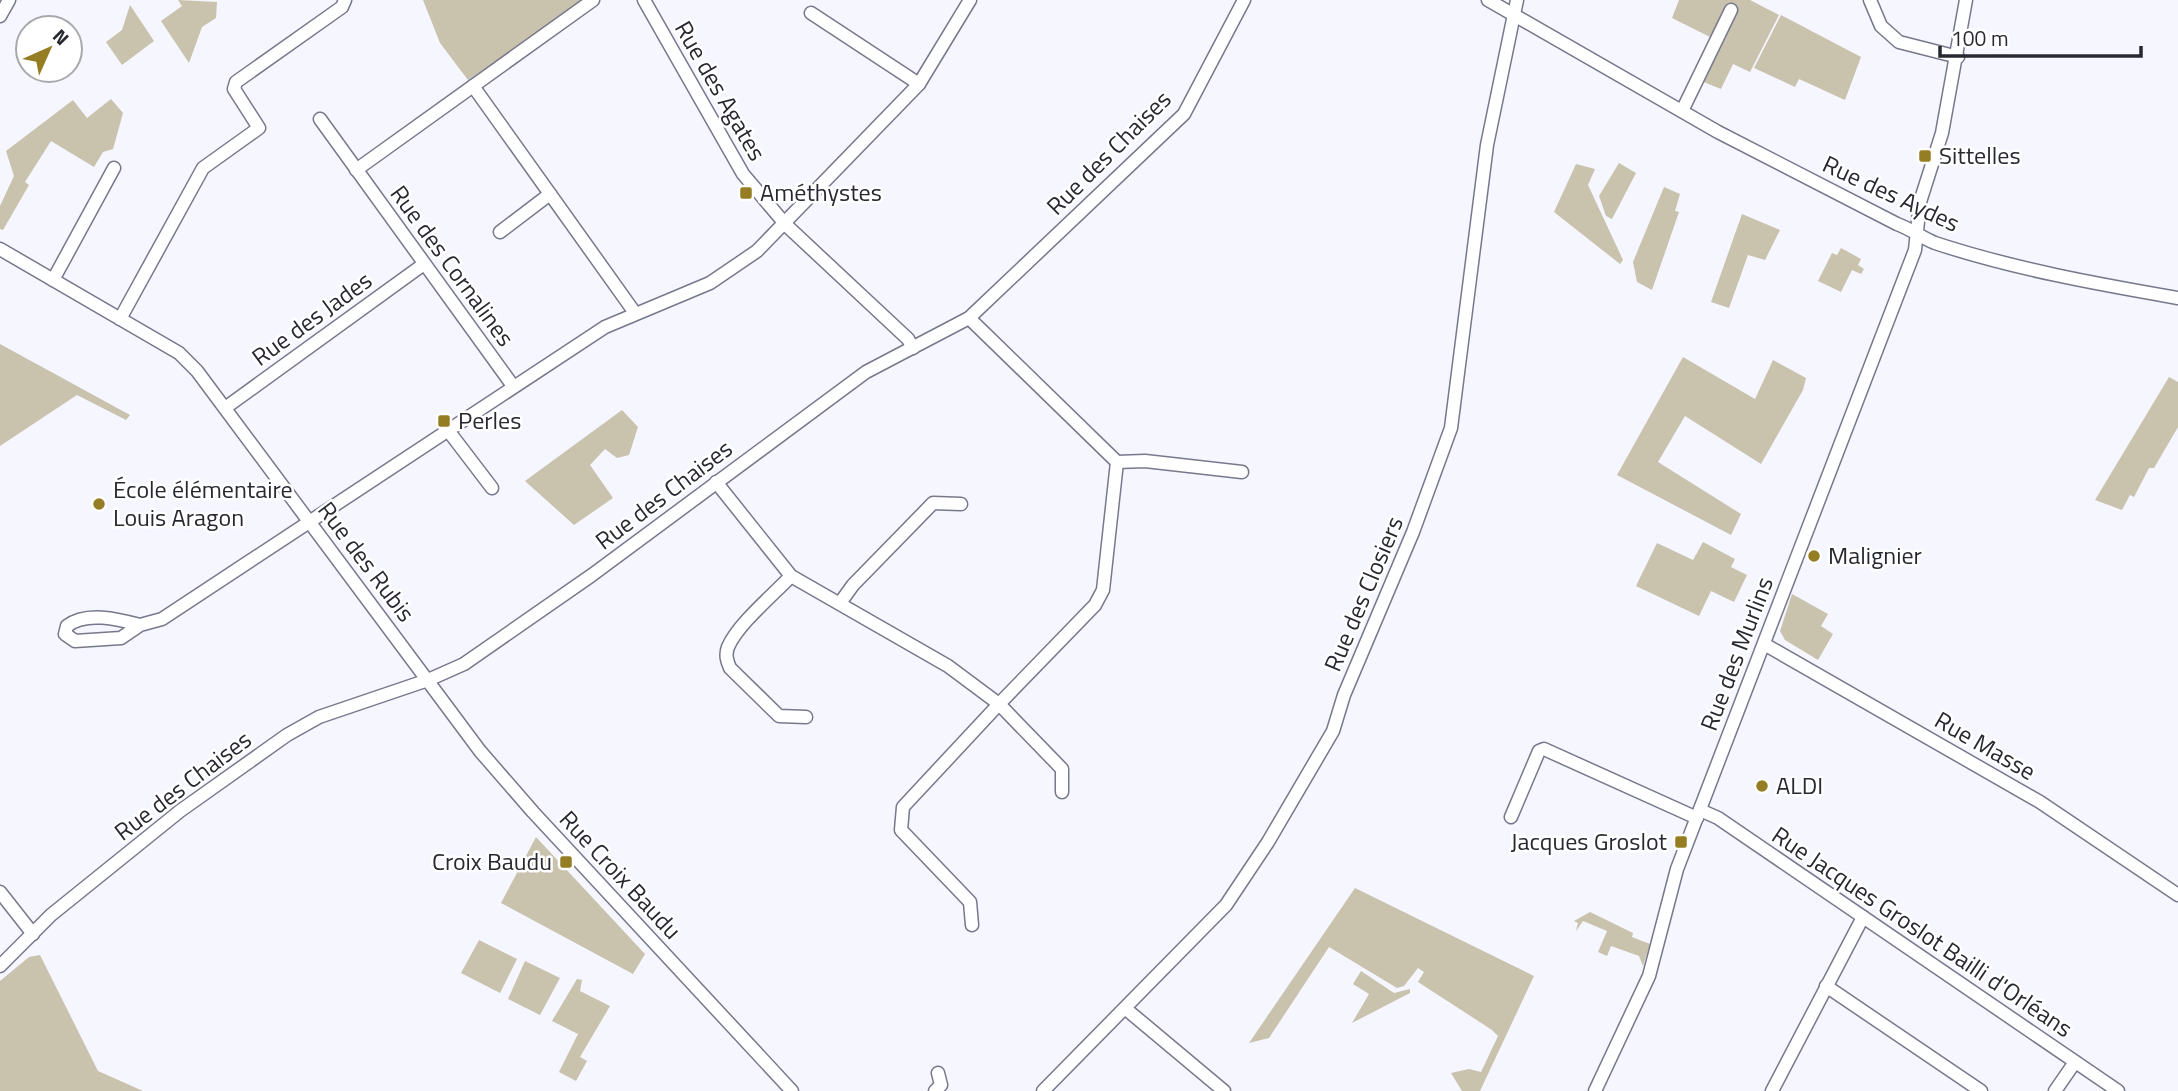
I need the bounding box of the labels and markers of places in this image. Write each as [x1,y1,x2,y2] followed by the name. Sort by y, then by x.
[1939,137,2021,173] place label: Sittelles
[1917,148,1933,164] marker: Sittelles
[760,174,882,210] place label: Améthystes
[738,185,754,201] marker: Améthystes
[458,402,521,438] place label: Perles
[436,413,452,429] marker: Perles
[113,471,293,535] place label: École élémentaire Louis Aragon
[91,496,107,512] marker: École élémentaire Louis Aragon
[1828,537,1922,573] place label: Malignier
[1806,548,1822,564] marker: Malignier
[1776,767,1823,803] place label: ALDI
[1754,778,1770,794] marker: ALDI
[1511,823,1668,859] place label: Jacques Groslot
[1673,834,1689,850] marker: Jacques Groslot
[432,843,552,879] place label: Croix Baudu
[558,854,574,870] marker: Croix Baudu

